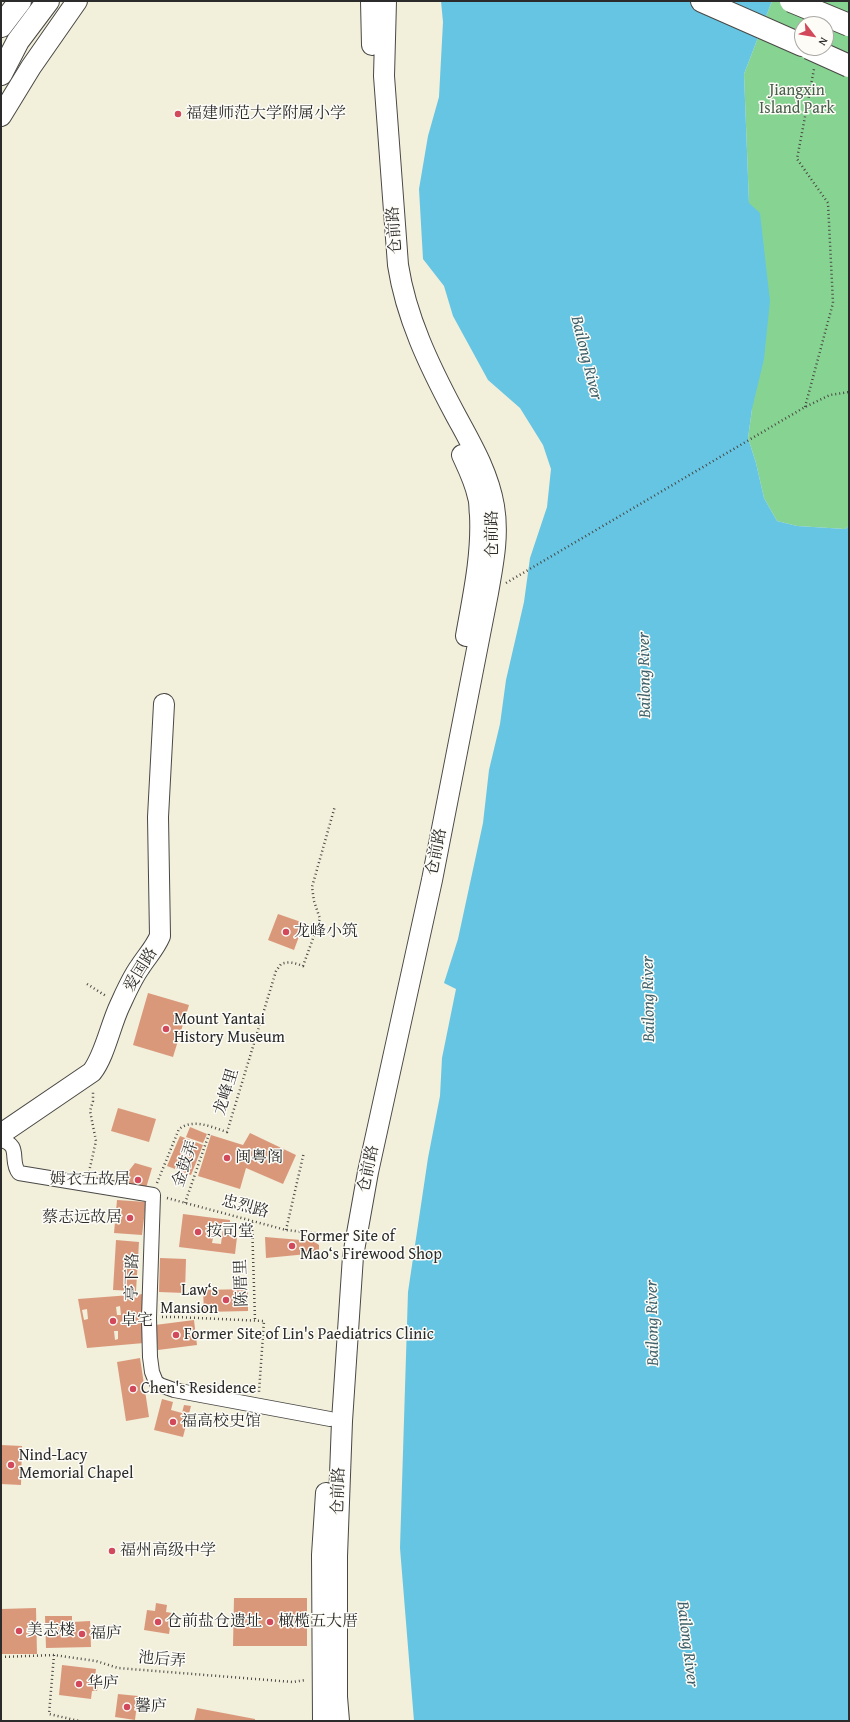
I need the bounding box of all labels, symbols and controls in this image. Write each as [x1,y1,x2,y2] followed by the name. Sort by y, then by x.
[794,16,834,56] north arrow
[815,34,832,49] text: N
[759,81,835,119] park label: Jiangxin Island Park
[186,104,346,124] place label: 福建师范大学附属小学
[173,109,183,119] marker: 福建师范大学附属小学
[384,205,406,255] street label: 仓前路
[566,314,606,402] water label: Bailong River
[483,510,503,558] street label: 仓前路
[634,632,656,718] water label: Bailong River
[423,827,451,877] street label: 仓前路
[294,922,358,942] place label: 龙峰小筑
[281,927,291,937] marker: 龙峰小筑
[120,945,162,995] street label: 爱国路
[638,956,660,1042] water label: Bailong River
[174,1010,285,1048] place label: Mount Yantai History Museum
[161,1024,171,1034] marker: Mount Yantai History Museum
[211,1066,243,1118] street label: 龙峰里
[169,1138,203,1190] street label: 金鼓弄
[355,1144,383,1194] street label: 仓前路
[235,1148,283,1168] place label: 闽粤阁
[222,1153,232,1163] marker: 闽粤阁
[50,1170,130,1190] place label: 姆衣五故居
[133,1175,143,1185] marker: 姆衣五故居
[219,1192,271,1222] street label: 忠烈路
[42,1208,122,1228] place label: 蔡志远故居
[125,1213,135,1223] marker: 蔡志远故居
[206,1222,254,1242] place label: 按司堂
[193,1227,203,1237] marker: 按司堂
[300,1227,442,1265] place label: Former Site of Mao‘s Firewood Shop
[287,1241,297,1251] marker: Former Site of Mao‘s Firewood Shop
[123,1253,143,1301] street label: 亭下路
[232,1259,252,1307] street label: 陈厝里
[642,1280,664,1366] water label: Bailong River
[160,1281,218,1319] place label: Law‘s Mansion
[221,1295,231,1305] marker: Law‘s Mansion
[121,1311,153,1331] place label: 卓宅
[108,1316,118,1326] marker: 卓宅
[184,1325,434,1345] place label: Former Site of Lin's Paediatrics Clinic
[171,1330,181,1340] marker: Former Site of Lin's Paediatrics Clinic
[141,1379,256,1399] place label: Chen's Residence
[128,1384,138,1394] marker: Chen's Residence
[181,1412,261,1432] place label: 福高校史馆
[168,1417,178,1427] marker: 福高校史馆
[19,1446,133,1484] place label: Nind-Lacy Memorial Chapel
[6,1460,16,1470] marker: Nind-Lacy Memorial Chapel
[329,1467,349,1515] street label: 仓前路
[120,1541,216,1561] place label: 福州高级中学
[107,1546,117,1556] marker: 福州高级中学
[672,1600,702,1688] water label: Bailong River
[166,1612,262,1632] place label: 仓前盐仓遗址
[278,1612,358,1632] place label: 橄榄五大厝
[153,1617,163,1627] marker: 仓前盐仓遗址
[265,1617,275,1627] marker: 橄榄五大厝
[27,1621,75,1641] place label: 美志楼
[90,1624,122,1644] place label: 福庐
[14,1626,24,1636] marker: 美志楼
[77,1629,87,1639] marker: 福庐
[137,1648,187,1672] street label: 池后弄
[87,1674,119,1694] place label: 华庐
[74,1679,84,1689] marker: 华庐
[135,1697,167,1717] place label: 馨庐
[122,1702,132,1712] marker: 馨庐

